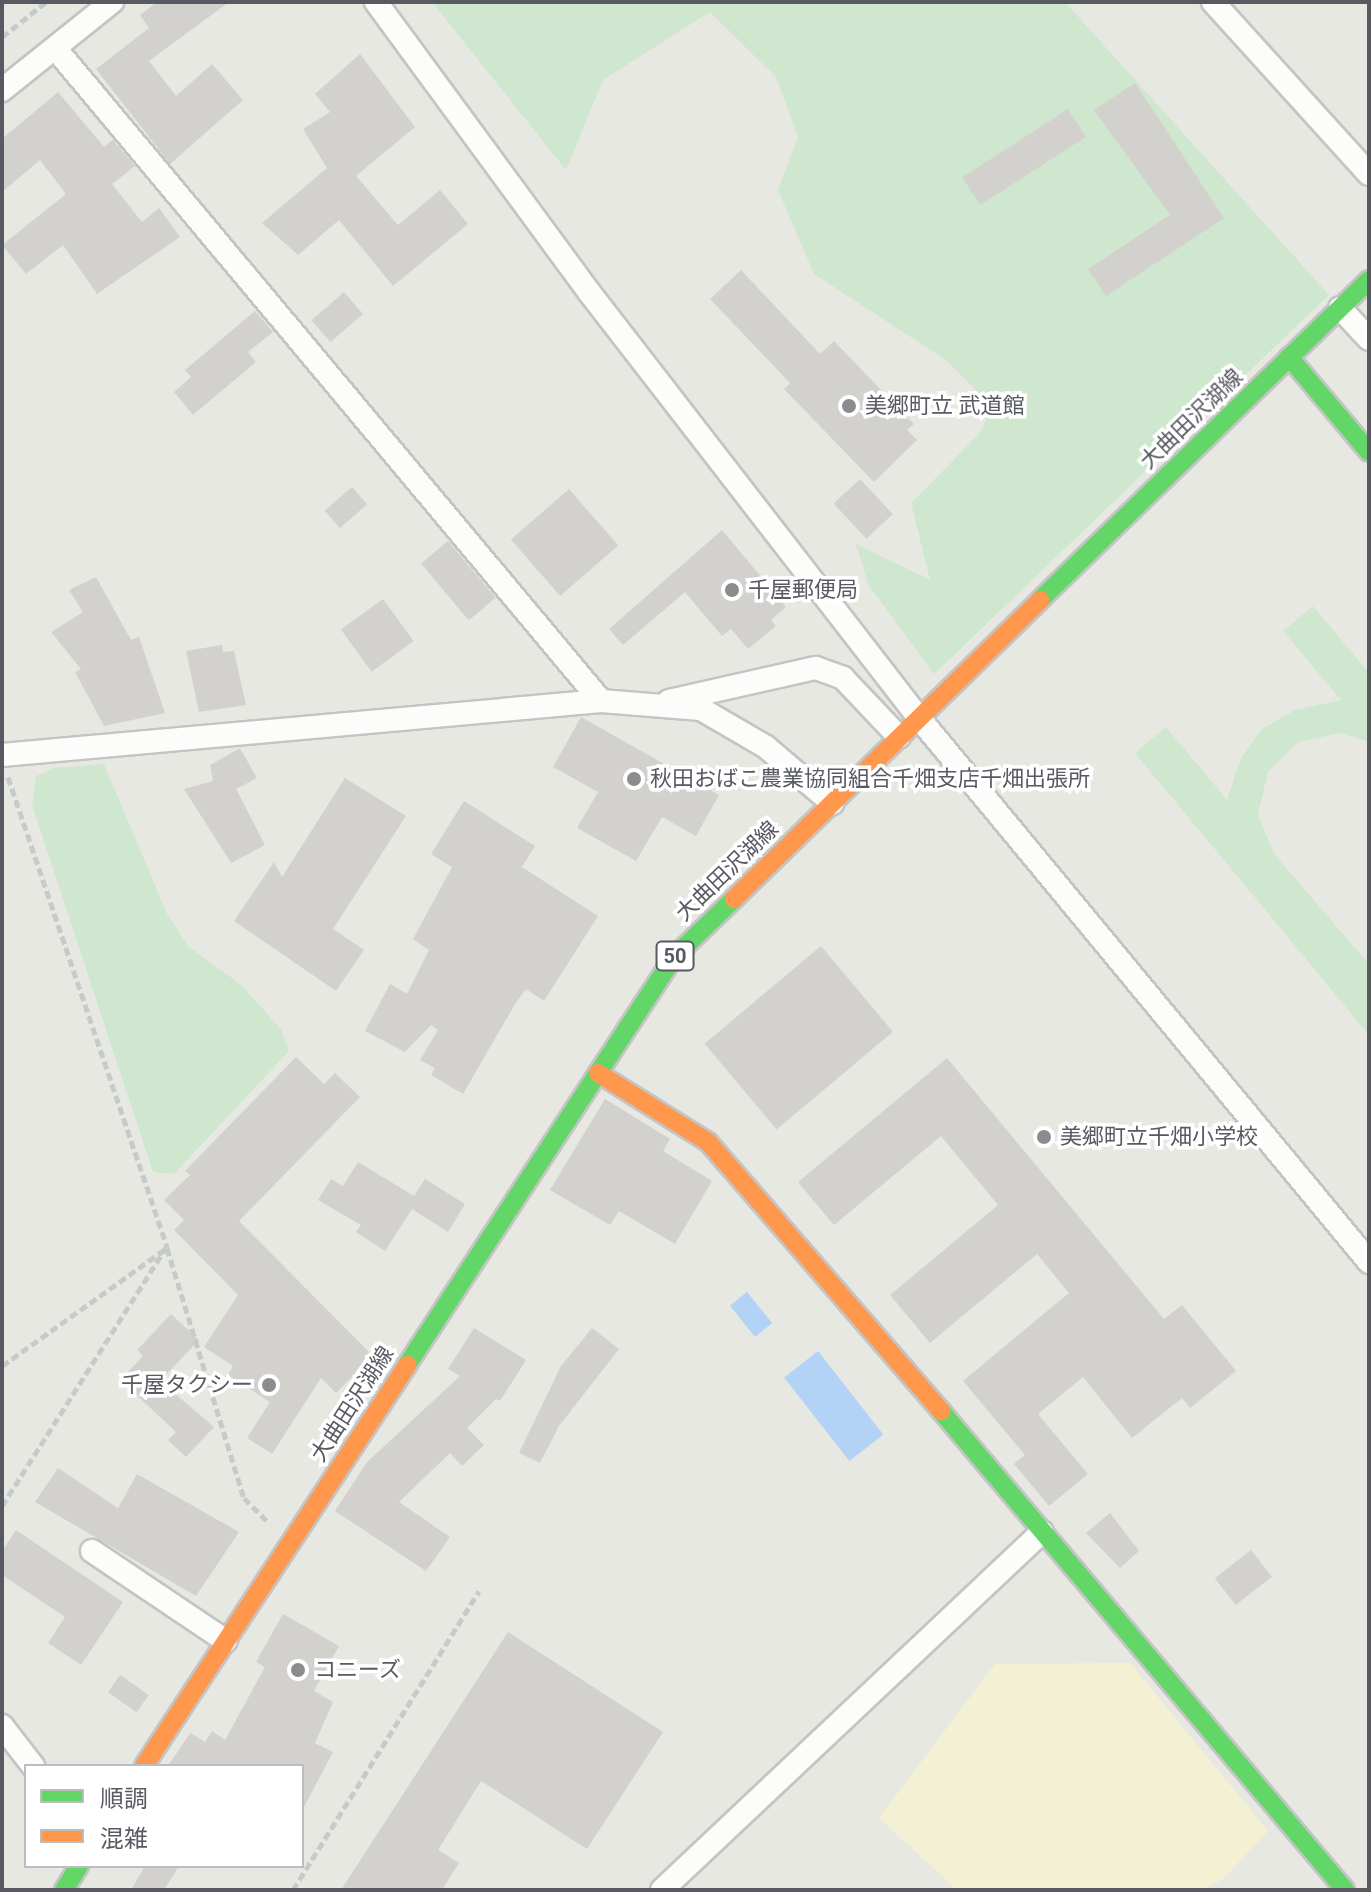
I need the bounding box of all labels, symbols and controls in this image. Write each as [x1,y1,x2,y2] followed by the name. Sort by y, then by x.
[1134,364,1248,474] street label: 大曲田沢湖線
[865,393,1024,419] place label: 美郷町立 武道館
[840,397,858,415] marker: 美郷町立 武道館
[748,577,858,603] place label: 千屋郵便局
[723,581,741,599] marker: 千屋郵便局
[650,766,1090,792] place label: 秋田おばこ農業協同組合千畑支店千畑出張所
[625,770,643,788] marker: 秋田おばこ農業協同組合千畑支店千畑出張所
[670,816,784,926] street label: 大曲田沢湖線
[655,940,695,972] road number: 50
[1060,1124,1258,1150] place label: 美郷町立千畑小学校
[1035,1128,1053,1146] marker: 美郷町立千畑小学校
[305,1341,399,1467] street label: 大曲田沢湖線
[121,1372,253,1398] place label: 千屋タクシー
[260,1376,278,1394] marker: 千屋タクシー
[314,1657,402,1683] place label: コニーズ
[289,1661,307,1679] marker: コニーズ
[24,1764,304,1868] legend
[100,1785,148,1813] text: 順調
[100,1825,148,1853] text: 混雑

